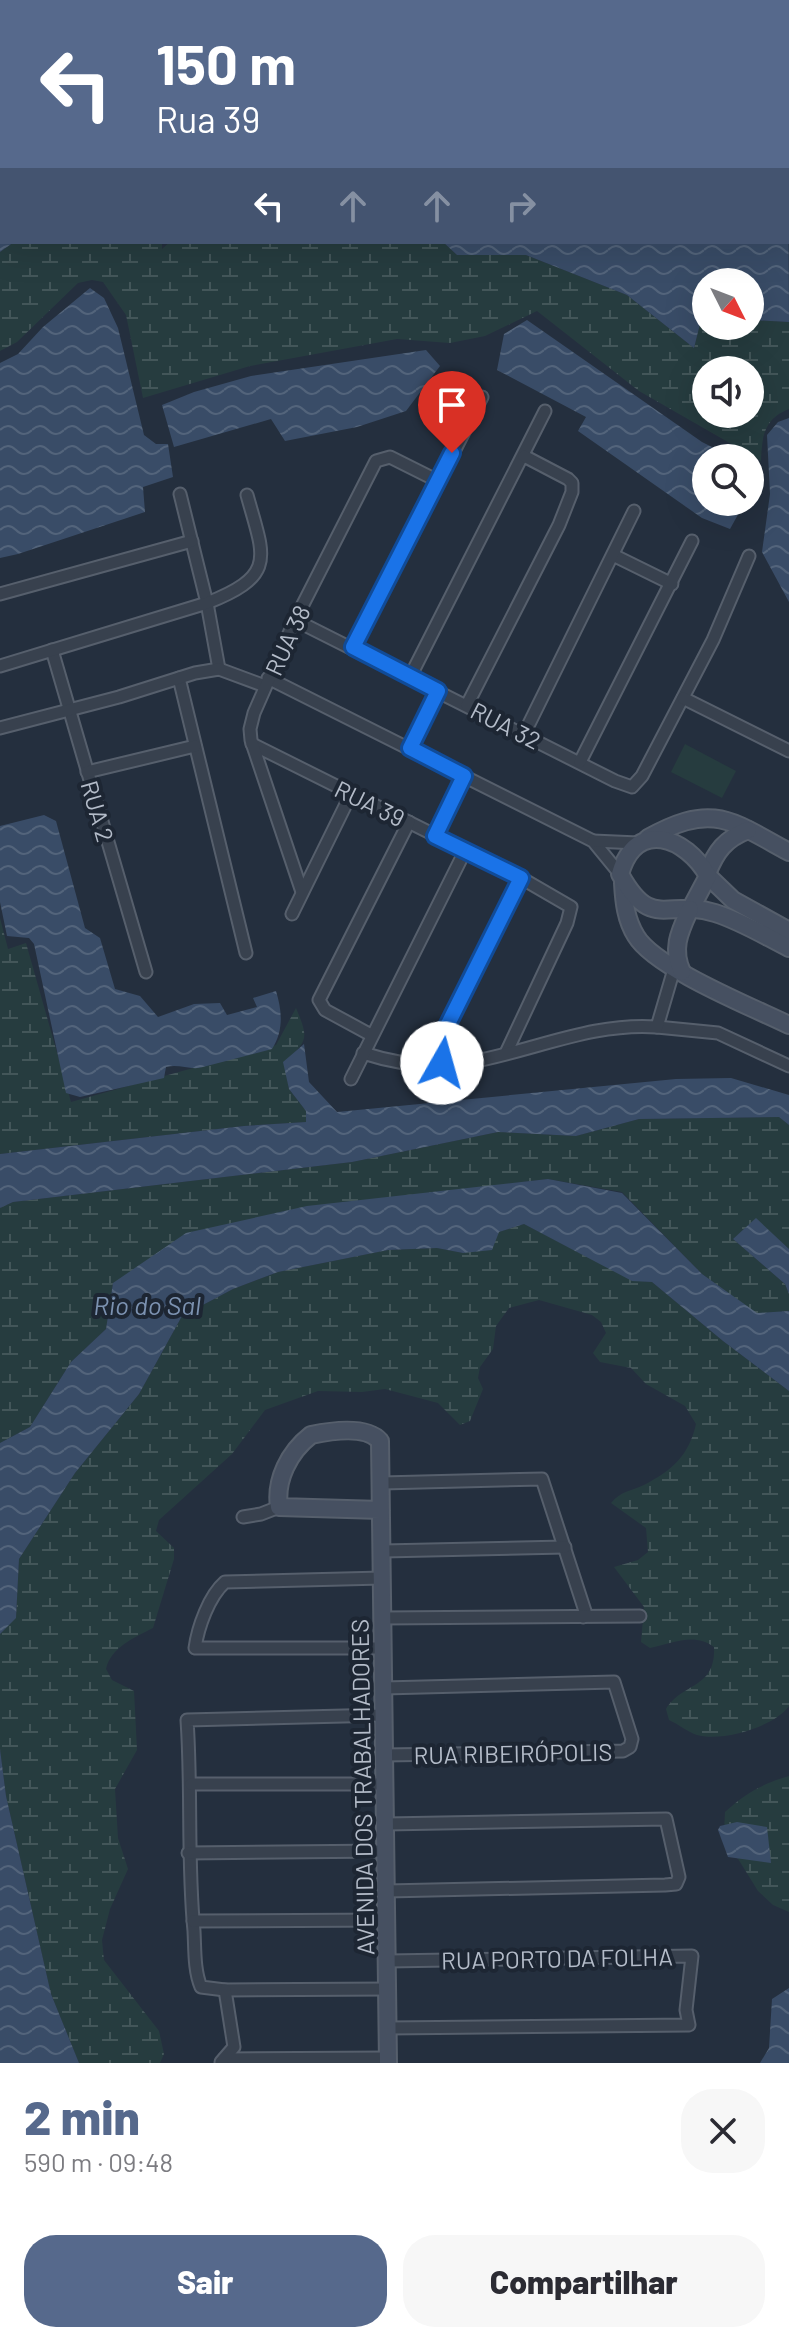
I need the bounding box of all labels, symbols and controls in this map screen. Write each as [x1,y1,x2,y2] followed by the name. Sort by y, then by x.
[156,29,296,96] text: 150 m
[24,32,128,136] icon: left
[156,97,260,140] text: Rua 39
[247,184,291,228] icon: left
[331,184,375,228] icon: ahead
[415,184,459,228] icon: ahead
[499,184,543,228] icon: right
[692,268,764,340] north arrow
[692,268,764,516] map controls
[692,356,764,428] button: sound
[418,371,486,453] pin
[430,383,474,427] icon: arrive
[692,444,764,516] button: search
[258,600,316,680] street label: RUA 38
[466,695,546,755] street label: RUA 32
[330,774,410,832] street label: RUA 39
[75,777,121,845] street label: RUA 2
[400,1021,484,1105] position arrow
[93,1289,201,1320] water label: Rio do Sal
[345,1619,379,1955] street label: AVENIDA DOS TRABALHADORES
[413,1737,613,1769] street label: RUA RIBEIRÓPOLIS
[441,1941,673,1975] street label: RUA PORTO DA FOLHA
[24,2087,140,2145] text: 2 min
[681,2089,765,2173] button: close
[24,2146,173,2177] text: 590 m · 09:48
[24,2235,387,2327] button: Sair
[403,2235,765,2327] button: Compartilhar

